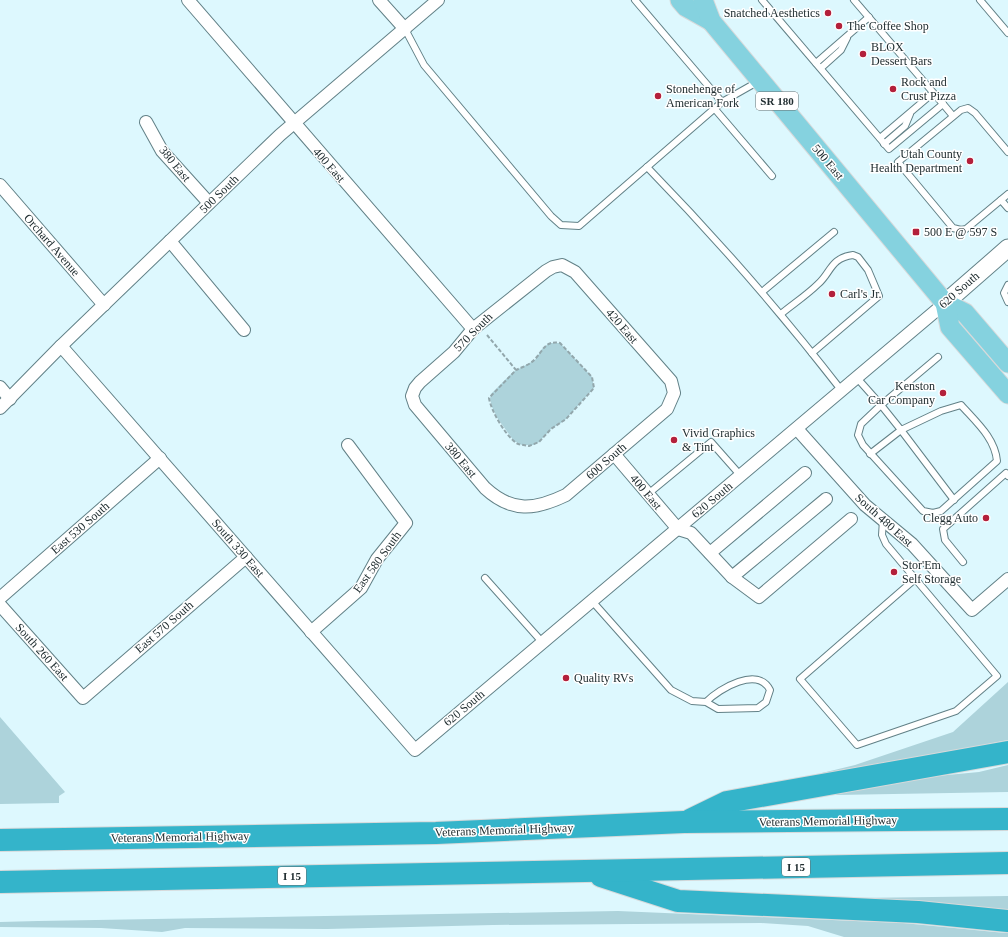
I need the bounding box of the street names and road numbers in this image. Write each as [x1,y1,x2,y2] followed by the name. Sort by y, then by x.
[756,92,798,110] road number: SR 180
[809,142,847,183] street label: 500 East
[156,143,194,185] street label: 380 East
[310,145,348,186] street label: 400 East
[197,172,241,216] street label: 500 South
[21,211,83,279] street label: Orchard Avenue
[936,269,982,311] street label: 620 South
[603,306,641,347] street label: 420 East
[451,310,495,354] street label: 570 South
[442,440,480,481] street label: 380 East
[583,440,629,482] street label: 600 South
[627,472,665,513] street label: 400 East
[689,479,735,521] street label: 620 South
[852,490,916,550] street label: South 480 East
[48,499,112,557] street label: East 530 South
[209,516,268,581] street label: South 330 East
[350,528,404,596] street label: East 580 South
[132,598,196,656] street label: East 570 South
[12,620,72,684] street label: South 260 East
[441,687,487,729] street label: 620 South
[759,813,897,829] street label: Veterans Memorial Highway
[434,821,574,839] street label: Veterans Memorial Highway
[111,829,249,845] street label: Veterans Memorial Highway
[782,858,810,876] road number: I 15
[278,867,306,885] road number: I 15

